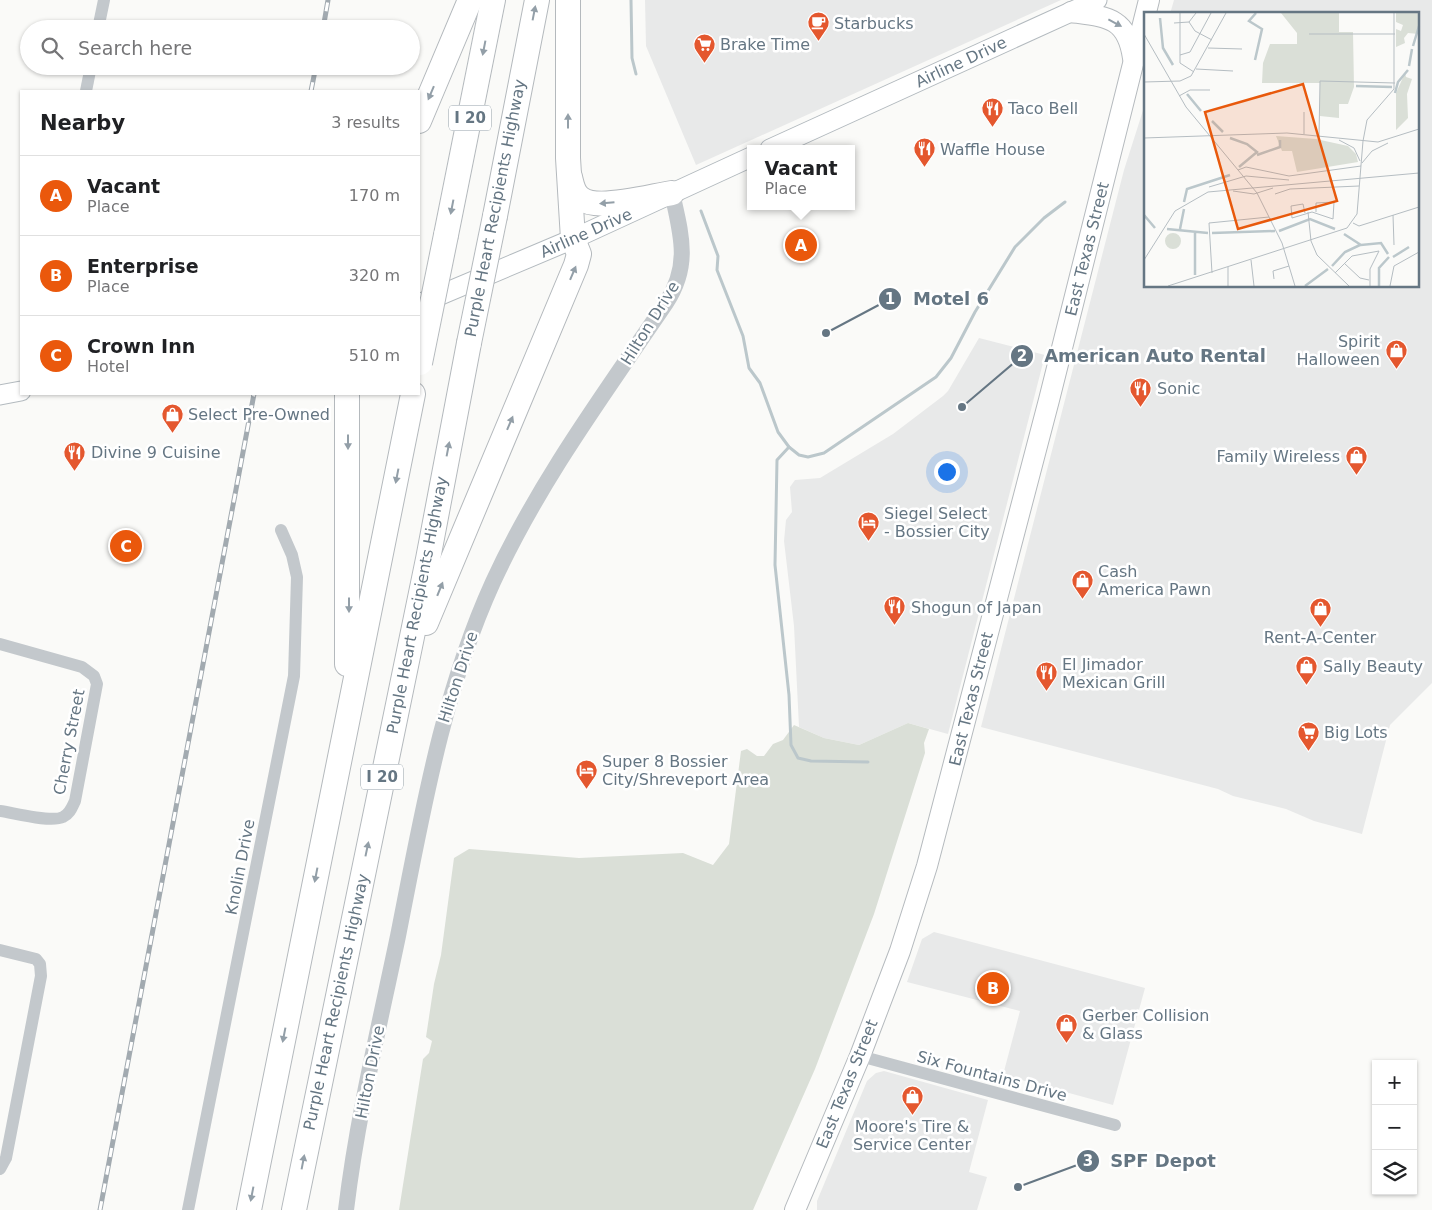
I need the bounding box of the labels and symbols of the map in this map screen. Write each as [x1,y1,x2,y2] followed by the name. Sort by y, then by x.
[530,6,538,21] one-way arrow
[806,11,830,42] cafe icon: Starbucks
[1144,12,1420,288] inset map
[834,14,914,33] place label: Starbucks
[1107,19,1122,27] one-way arrow
[692,32,716,63] supermarket icon: Brake Time
[912,33,1010,91] street label: Airline Drive
[720,35,810,54] place label: Brake Time
[479,40,487,56] one-way arrow
[461,78,529,338] street label: Purple Heart Recipients Highway
[427,86,435,101] one-way arrow
[980,96,1004,127] restaurant icon: Taco Bell
[1007,99,1078,118] place label: Taco Bell
[449,106,491,130] road number: I 20
[564,112,572,128] one-way arrow
[912,137,936,168] restaurant icon: Waffle House
[940,140,1045,159] place label: Waffle House
[1061,180,1113,318] street label: East Texas Street
[598,199,614,207] one-way arrow
[448,200,456,215] one-way arrow
[537,204,635,262] street label: Airline Drive
[785,226,817,264] pin: A
[569,266,577,280] one-way arrow
[617,278,683,368] street label: Hilton Drive
[878,282,999,315] callout: Motel 6
[913,288,989,309] text: Motel 6
[885,290,895,308] text: 1
[1297,332,1380,369] place label: Spirit Halloween
[1384,338,1408,369] shop icon: Spirit Halloween
[1009,339,1276,372] callout: American Auto Rental
[1044,345,1266,366] text: American Auto Rental
[1017,347,1027,365] text: 2
[1129,376,1153,407] restaurant icon: Sonic
[1157,379,1200,398] place label: Sonic
[160,402,184,433] shop icon: Select Pre-Owned
[188,405,330,424] place label: Select Pre-Owned
[506,416,514,430] one-way arrow
[344,435,352,451] one-way arrow
[63,440,87,471] restaurant icon: Divine 9 Cuisine
[445,441,453,457] one-way arrow
[91,443,221,462] place label: Divine 9 Cuisine
[1344,444,1368,475] shop icon: Family Wireless
[1216,447,1340,466] place label: Family Wireless
[934,459,960,485] your location
[393,468,401,483] one-way arrow
[383,475,451,735] street label: Purple Heart Recipients Highway
[884,504,990,541] place label: Siegel Select - Bossier City
[856,510,880,541] hotel icon: Siegel Select - Bossier City
[110,527,142,565] pin: C
[1098,562,1211,599] place label: Cash America Pawn
[1070,568,1094,599] shop icon: Cash America Pawn
[436,581,444,596] one-way arrow
[883,595,907,626] restaurant icon: Shogun of Japan
[1308,596,1332,627] shop icon: Rent-A-Center
[345,597,353,613] one-way arrow
[911,598,1042,617] place label: Shogun of Japan
[1264,628,1377,647] place label: Rent-A-Center
[434,629,482,725] street label: Hilton Drive
[945,630,997,768] street label: East Texas Street
[1295,654,1319,685] shop icon: Sally Beauty
[1062,655,1165,692] place label: El Jimador Mexican Grill
[1323,657,1423,676] place label: Sally Beauty
[1034,661,1058,692] restaurant icon: El Jimador Mexican Grill
[49,688,89,796] street label: Cherry Street
[1296,720,1320,751] supermarket icon: Big Lots
[1324,723,1388,742] place label: Big Lots
[602,752,769,789] place label: Super 8 Bossier City/Shreveport Area
[574,758,598,789] hotel icon: Super 8 Bossier City/Shreveport Area
[361,764,403,790] road number: I 20
[221,817,259,917] street label: Knolin Drive
[363,841,371,856] one-way arrow
[312,868,320,884] one-way arrow
[299,872,373,1132] street label: Purple Heart Recipients Highway
[977,969,1009,1007] pin: B
[1082,1006,1210,1043] place label: Gerber Collision & Glass
[1054,1012,1078,1043] shop icon: Gerber Collision & Glass
[812,1017,882,1151] street label: East Texas Street
[352,1024,388,1120] street label: Hilton Drive
[280,1027,288,1042] one-way arrow
[915,1047,1069,1105] street label: Six Fountains Drive
[900,1085,924,1116] shop icon: Moore's Tire & Service Center
[853,1117,971,1154] place label: Moore's Tire & Service Center
[1076,1144,1226,1177] callout: SPF Depot
[1110,1150,1216,1171] text: SPF Depot
[1083,1152,1093,1170] text: 3
[299,1155,307,1170] one-way arrow
[248,1186,256,1201] one-way arrow

